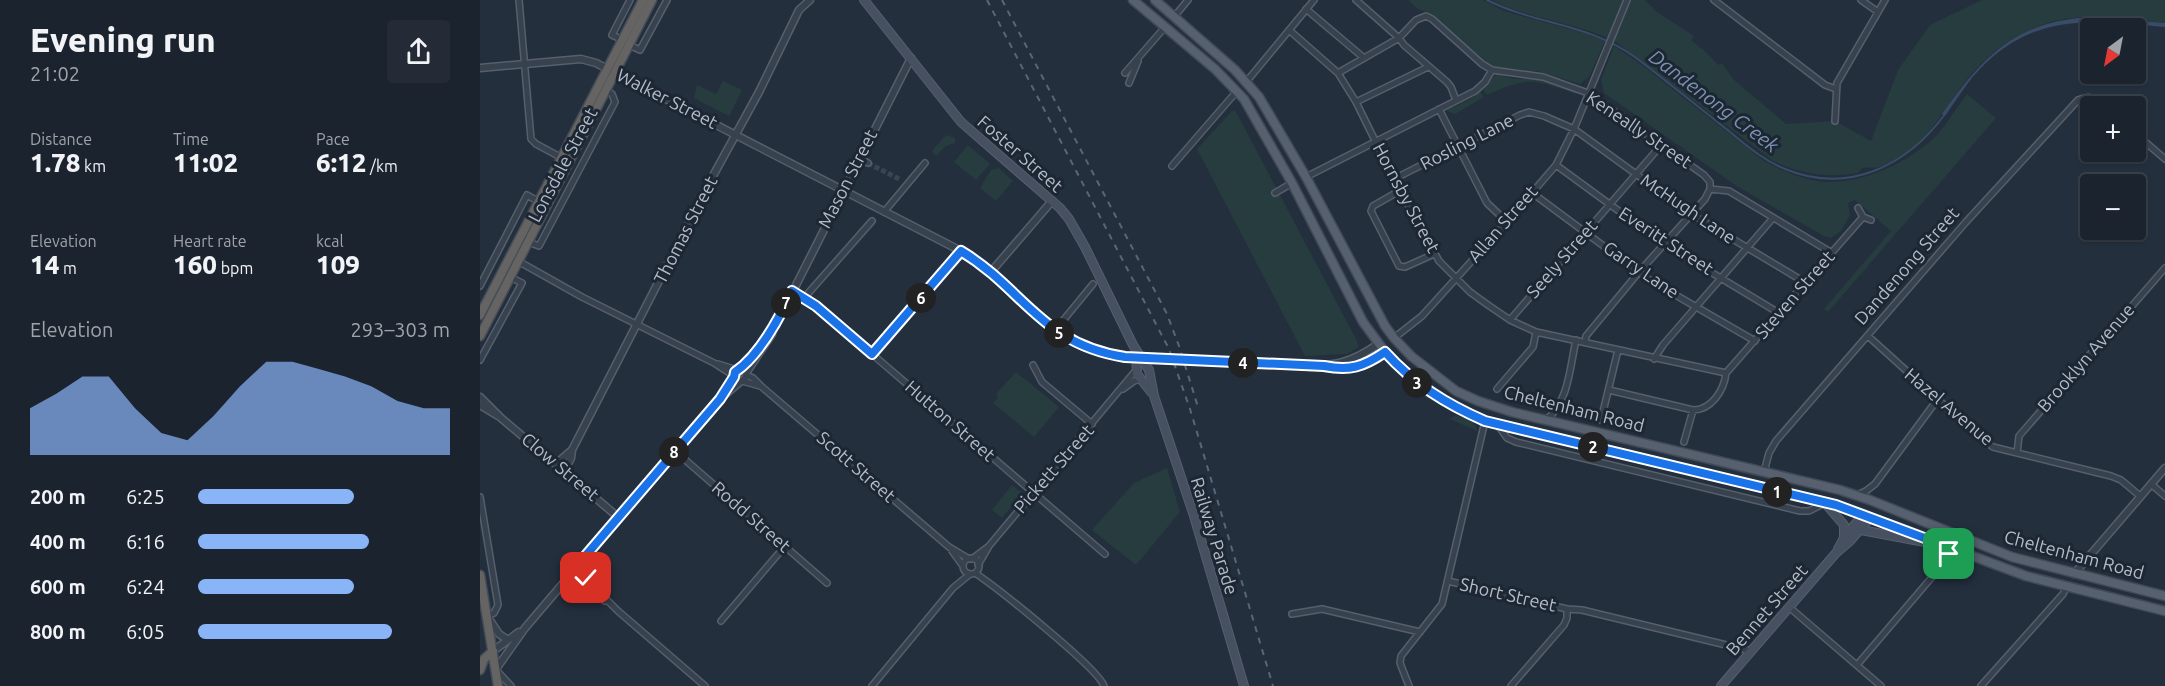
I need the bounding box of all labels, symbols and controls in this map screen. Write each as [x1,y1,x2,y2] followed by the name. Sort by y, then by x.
[2080,18,2146,84] north arrow
[2080,18,2146,240] map controls
[387,20,450,83] button: share
[30,21,216,58] text: Evening run
[1645,44,1784,157] water label: Dandenong Creek
[30,62,80,85] text: 21:02
[614,64,721,132] street label: Walker Street
[1583,87,1696,172] street label: Keneally Street
[2080,96,2146,162] button: +
[524,104,601,225] street label: Lonsdale Street
[1417,109,1517,173] street label: Rosling Lane
[974,111,1067,196] street label: Foster Street
[814,126,881,231] street label: Mason Street
[30,130,92,148] text: Distance
[173,130,209,148] text: Time
[316,130,350,148] text: Pace
[1370,139,1444,256] street label: Hornsby Street
[30,148,80,177] text: 1.78
[173,148,238,177] text: 11:02
[316,148,366,177] text: 6:12
[80,157,106,175] text: km
[366,157,398,175] text: /km
[1637,169,1740,247] street label: McHugh Lane
[649,173,721,287] street label: Thomas Street
[2080,174,2146,240] button: −
[1464,181,1541,266] street label: Allan Street
[1616,202,1717,278] street label: Everitt Street
[1850,203,1963,328] street label: Dandenong Street
[1522,215,1601,302] street label: Seely Street
[30,232,97,250] text: Elevation
[173,232,247,250] text: Heart rate
[316,232,344,250] text: kcal
[1600,237,1683,302] street label: Garry Lane
[1751,246,1838,342] street label: Steven Street
[30,250,59,279] text: 14
[173,250,217,279] text: 160
[316,250,360,279] text: 109
[59,259,77,277] text: m
[217,259,253,277] text: bpm
[906,283,936,313] pin: 6
[771,288,801,318] pin: 7
[916,289,926,307] text: 6
[781,294,791,312] text: 7
[2033,299,2138,416] street label: Brooklyn Avenue
[30,318,113,341] text: Elevation
[351,318,450,341] text: 293–303 m
[1044,318,1074,348] pin: 5
[1054,324,1064,342] text: 5
[1228,348,1258,378] pin: 4
[1238,354,1248,372] text: 4
[1901,363,1998,449] street label: Hazel Avenue
[1402,368,1432,398] pin: 3
[1412,374,1422,392] text: 3
[902,376,1000,465] street label: Hutton Street
[1502,381,1646,435] street label: Cheltenham Road
[1009,420,1097,517] street label: Pickett Street
[814,427,900,506] street label: Scott Street
[518,428,603,504] street label: Clow Street
[1578,432,1608,462] pin: 2
[659,437,689,467] pin: 8
[1588,438,1598,456] text: 2
[669,443,679,461] text: 8
[1188,475,1242,597] street label: Railway Parade
[708,477,795,556] street label: Rodd Street
[1762,477,1792,507] pin: 1
[1772,483,1782,501] text: 1
[30,485,86,508] text: 200 m
[126,485,165,508] text: 6:25
[2002,526,2146,582] street label: Cheltenham Road
[1923,528,1974,579] pin
[30,530,86,553] text: 400 m
[126,530,165,553] text: 6:16
[1932,537,1965,570] icon: arrive
[560,552,611,603] pin
[1722,560,1811,659] street label: Bennet Street
[569,561,602,594] icon: check
[1458,573,1558,615] street label: Short Street
[30,575,86,598] text: 600 m
[126,575,165,598] text: 6:24
[30,620,86,643] text: 800 m
[126,620,165,643] text: 6:05

